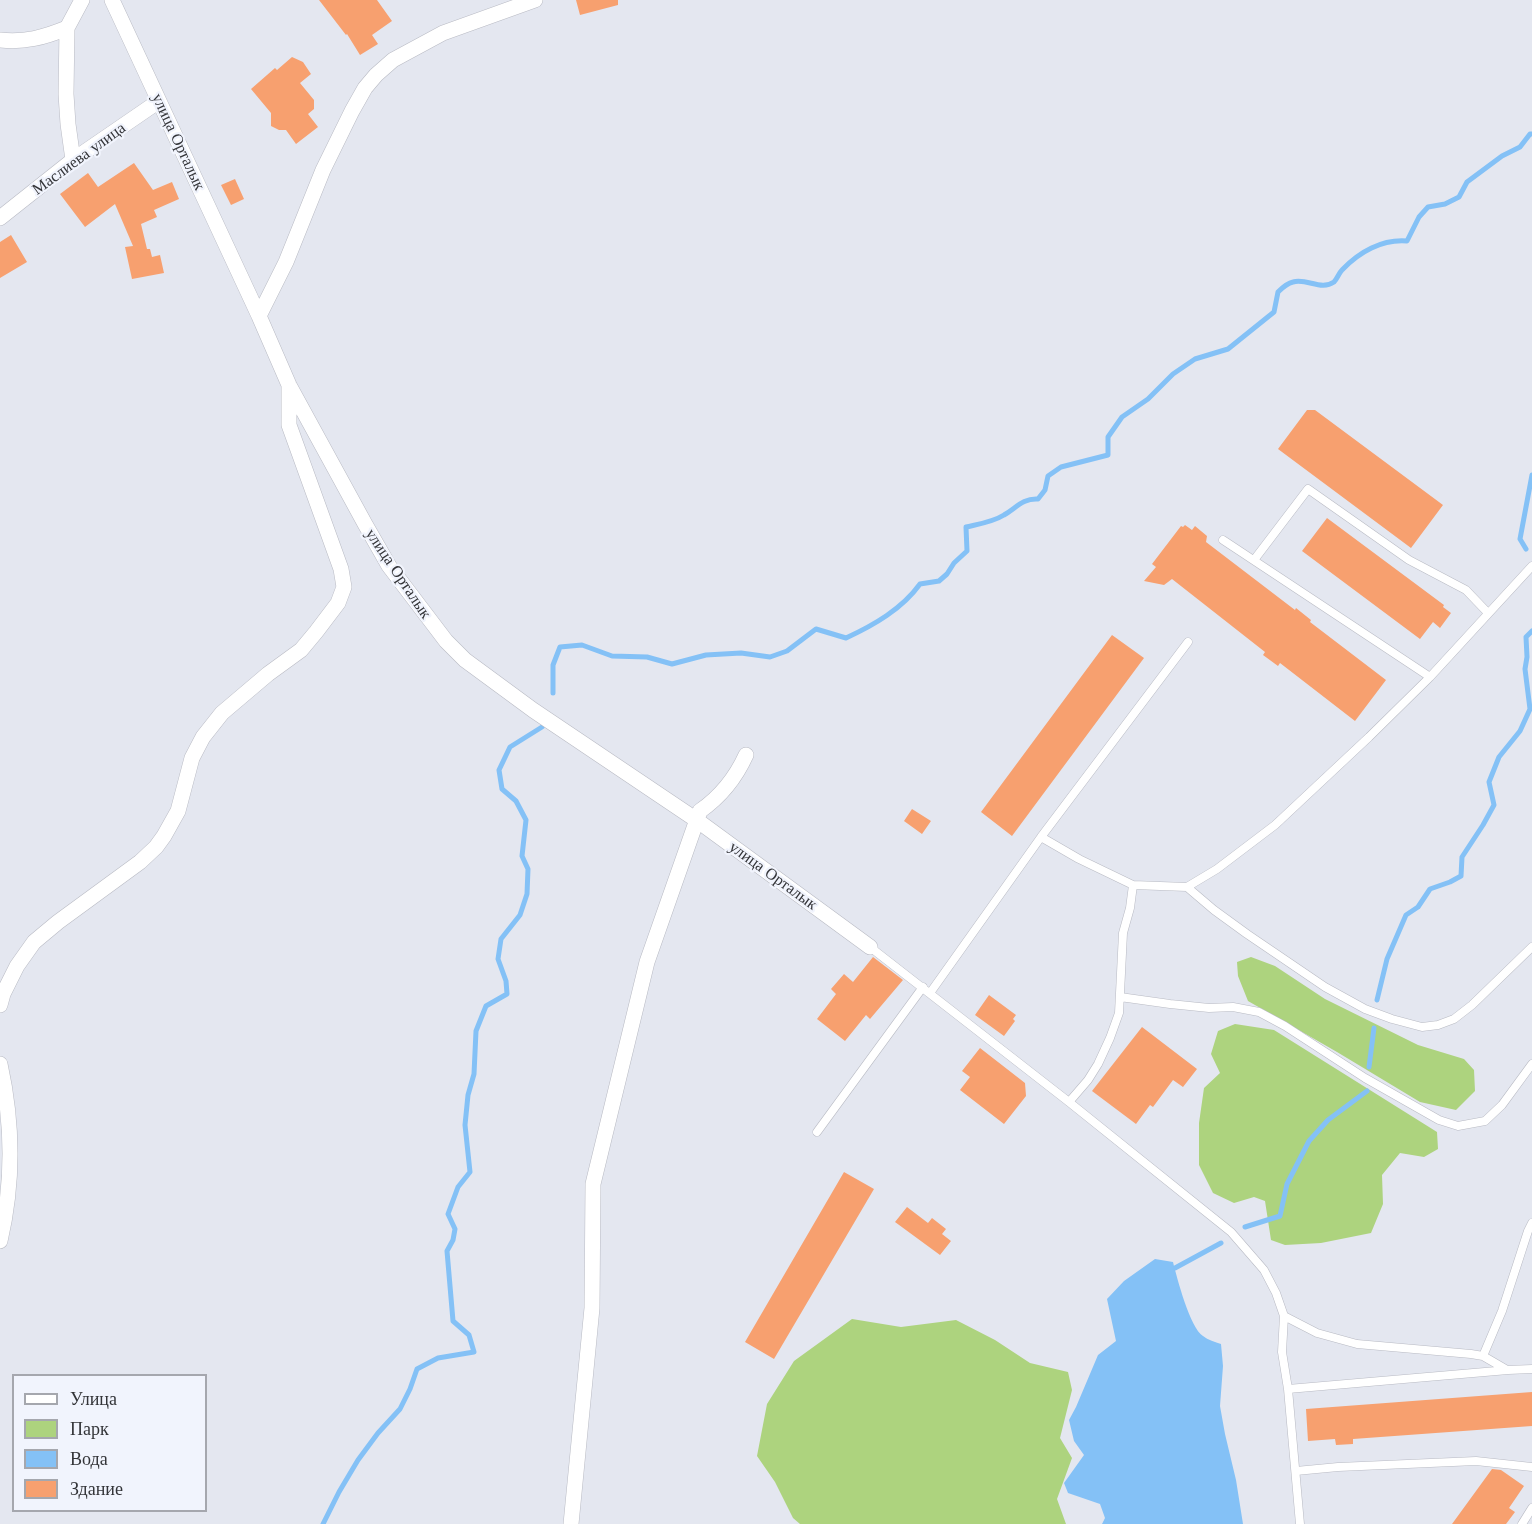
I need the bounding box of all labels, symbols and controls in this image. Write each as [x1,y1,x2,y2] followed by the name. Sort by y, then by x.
[147,91,209,193] street label: улица Орталык
[29,119,129,199] street label: Маслиева улица
[361,525,435,623] street label: улица Орталык
[725,838,821,914] street label: улица Орталык
[12,1374,207,1512] legend
[70,1388,117,1410] text: Улица
[70,1418,109,1440] text: Парк
[70,1448,108,1470] text: Вода
[70,1478,123,1500] text: Здание

